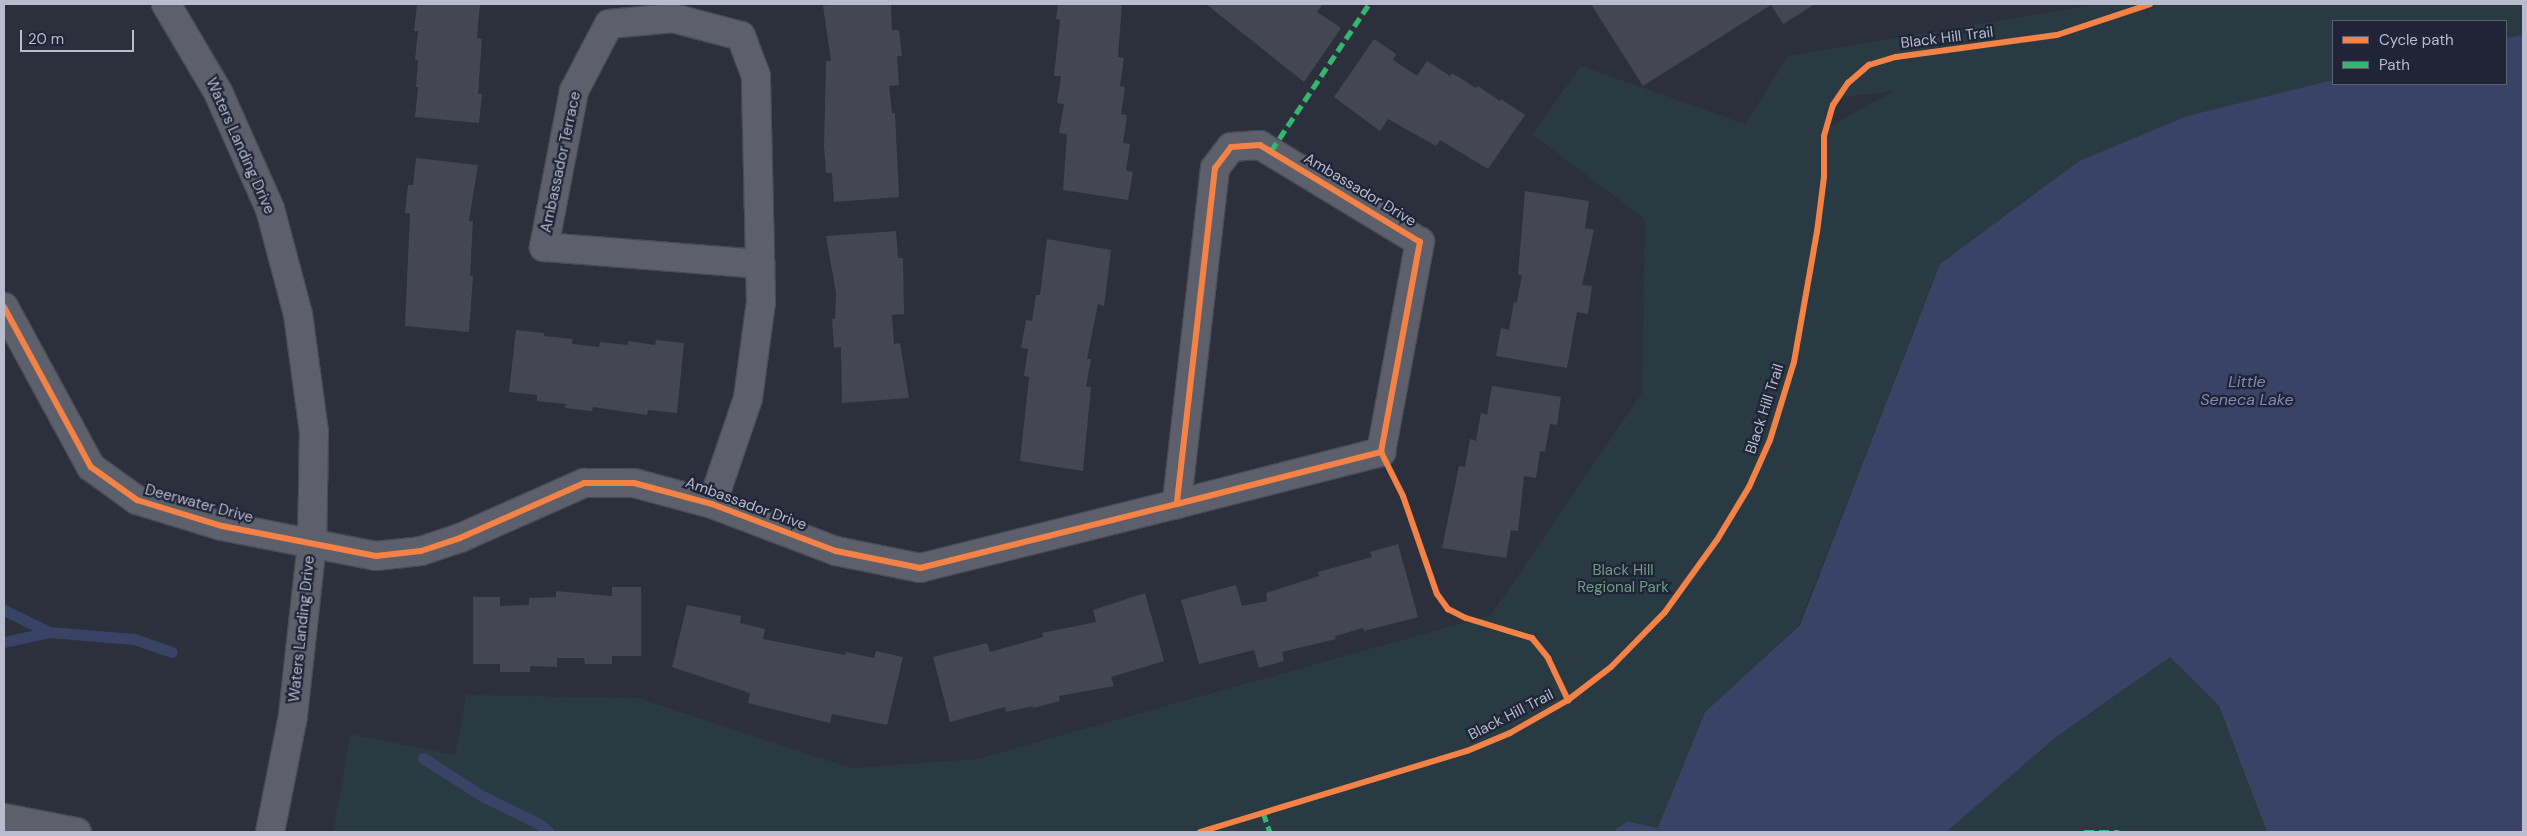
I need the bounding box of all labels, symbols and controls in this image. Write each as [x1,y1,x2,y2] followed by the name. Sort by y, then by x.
[22,20,136,52] scale bar
[2332,20,2507,85] legend
[1900,23,1994,53] street label: Black Hill Trail
[28,29,64,49] text: 20 m
[2379,30,2454,50] text: Cycle path
[2379,55,2410,75] text: Path
[202,75,278,217] street label: Waters Landing Drive
[537,90,585,234] street label: Ambassador Terrace
[1301,149,1419,231] street label: Ambassador Drive
[1742,362,1788,456] street label: Black Hill Trail
[2200,372,2294,410] water label: Little Seneca Lake
[683,474,809,534] street label: Ambassador Drive
[143,481,255,527] street label: Deerwater Drive
[285,555,319,703] street label: Waters Landing Drive
[1577,561,1669,596] park label: Black Hill Regional Park
[1465,686,1557,744] street label: Black Hill Trail

